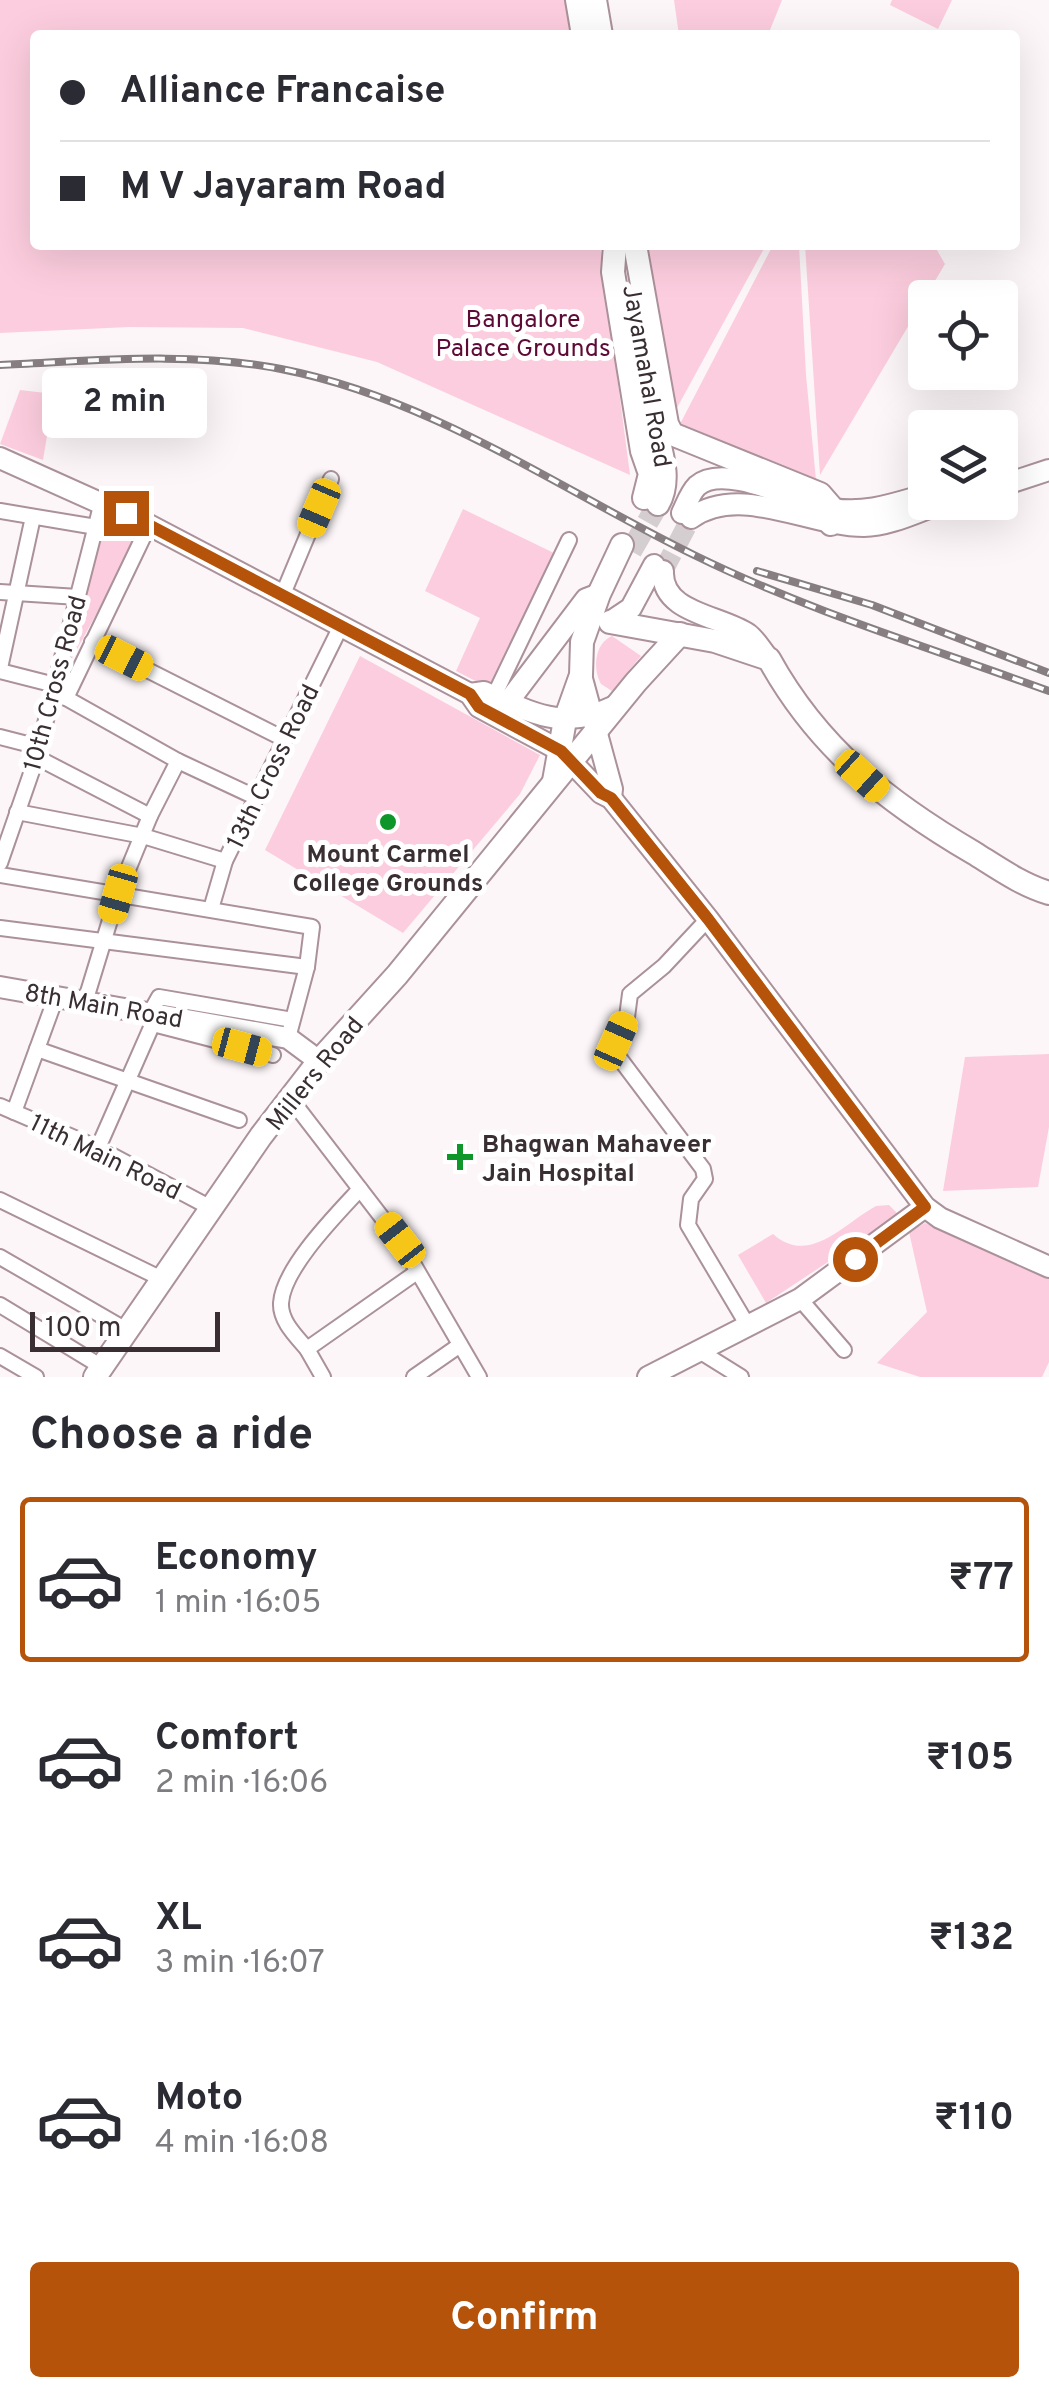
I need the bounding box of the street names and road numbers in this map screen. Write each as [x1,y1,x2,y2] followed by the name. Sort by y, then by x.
[613,283,677,470] street label: Jayamahal Road
[18,592,96,775] street label: 10th Cross Road
[221,680,328,855] street label: 13th Cross Road
[22,978,185,1038] street label: 8th Main Road
[260,1011,372,1139] street label: Millers Road
[24,1108,186,1209] street label: 11th Main Road

